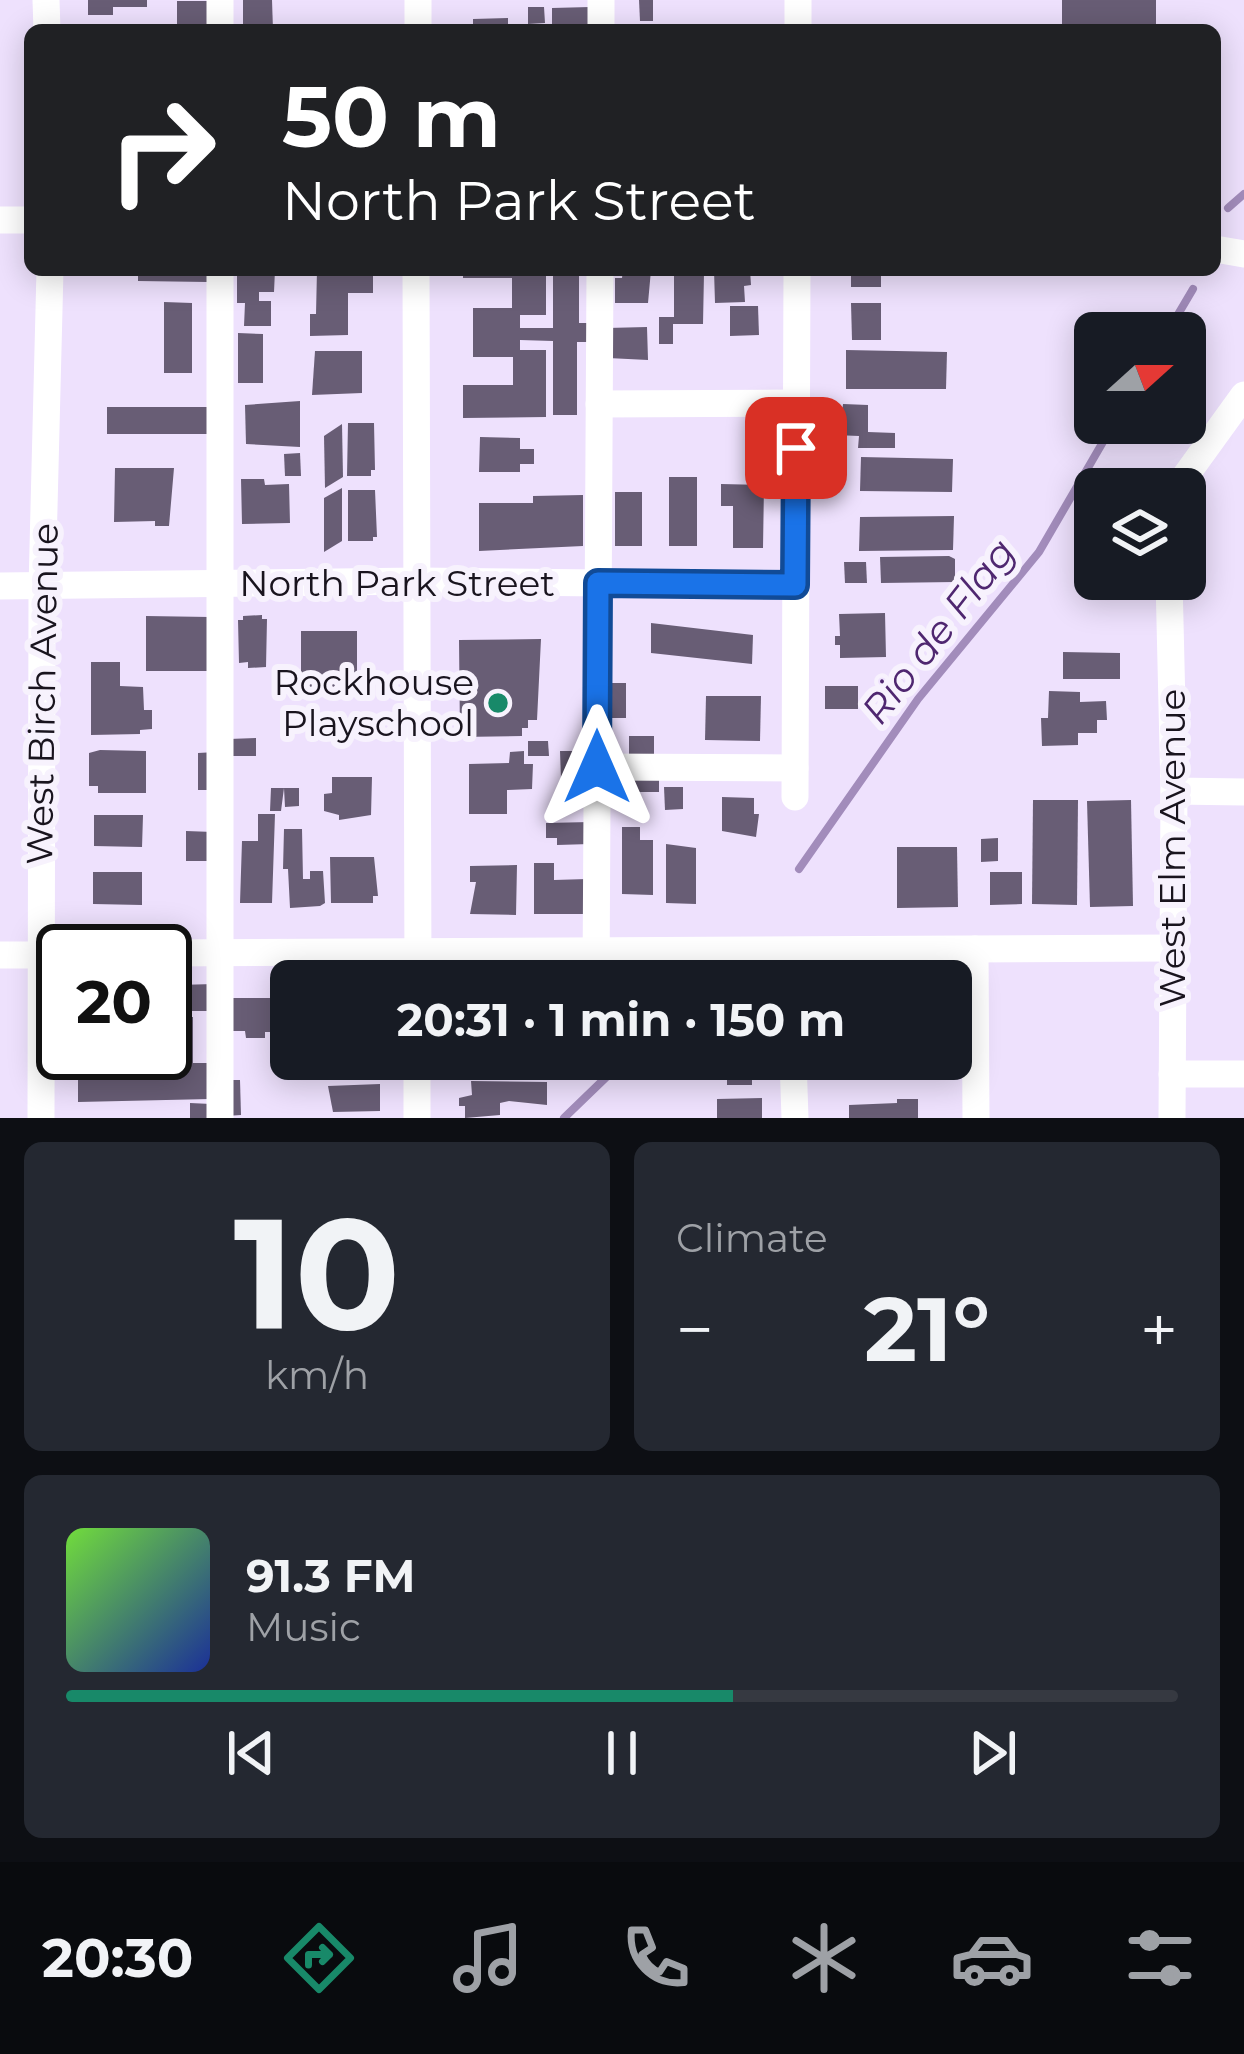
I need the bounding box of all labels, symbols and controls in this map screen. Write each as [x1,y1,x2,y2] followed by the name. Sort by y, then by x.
[282,66,501,168] text: 50 m
[84,72,240,228] icon: right
[282,168,756,234] text: North Park Street
[1074,312,1206,444] north arrow
[1074,312,1206,600] map controls
[745,397,847,499] pin
[763,415,829,481] icon: arrive
[1074,468,1206,600] button: layers
[17,523,67,865] street label: West Birch Avenue
[851,529,1025,733] water label: Rio de Flag
[239,561,555,605] street label: North Park Street
[273,660,474,745] place label: Rockhouse Playschool
[1150,689,1194,1007] street label: West Elm Avenue
[485,690,511,716] marker: Rockhouse Playschool
[534,704,660,830] position arrow
[36,924,192,1080] speed limit sign: 20
[397,992,845,1047] text: 20:31 · 1 min · 150 m
[233,1178,401,1368] text: 10
[676,1214,828,1262] text: Climate
[864,1274,990,1384] text: 21°
[676,1289,714,1370] text: −
[1140,1289,1178,1370] text: +
[265,1351,369,1399] text: km/h
[246,1548,415,1603] text: 91.3 FM
[246,1603,361,1651] text: Music
[218,1720,284,1786] icon: previous
[589,1720,655,1786] icon: pause
[960,1720,1026,1786] icon: next
[277,1916,361,2000] icon: directions
[446,1916,530,2000] icon: music
[614,1916,698,2000] icon: phone
[782,1916,866,2000] icon: climate
[950,1916,1034,2000] icon: car
[1118,1916,1202,2000] icon: filters
[42,1925,193,1991] text: 20:30

